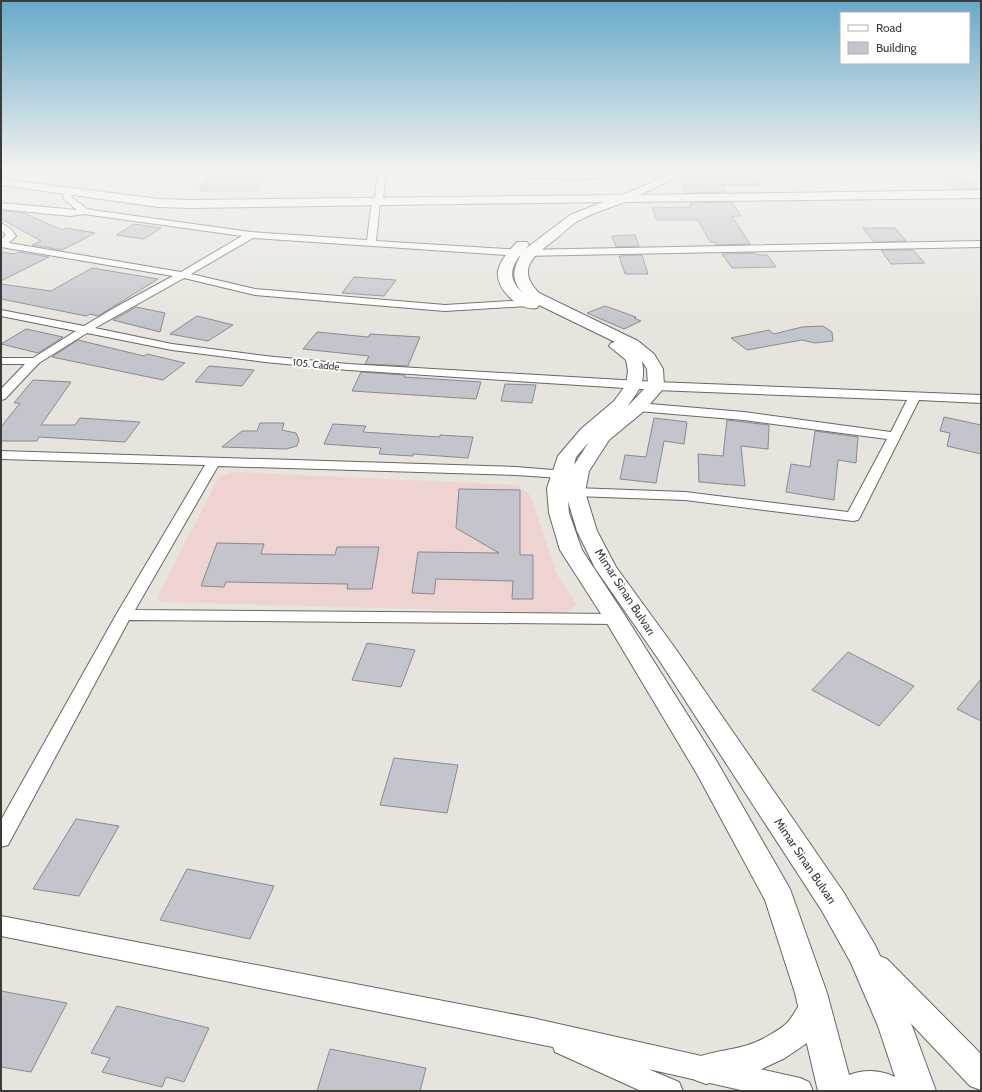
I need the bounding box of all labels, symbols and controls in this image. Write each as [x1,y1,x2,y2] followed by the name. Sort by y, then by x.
[840,12,970,64] legend
[876,20,902,35] text: Road
[876,40,918,55] text: Building
[292,356,340,373] street label: 105. Cadde
[592,546,659,638] street label: Mimar Sinan Bulvarı
[771,815,840,907] street label: Mimar Sinan Bulvarı

